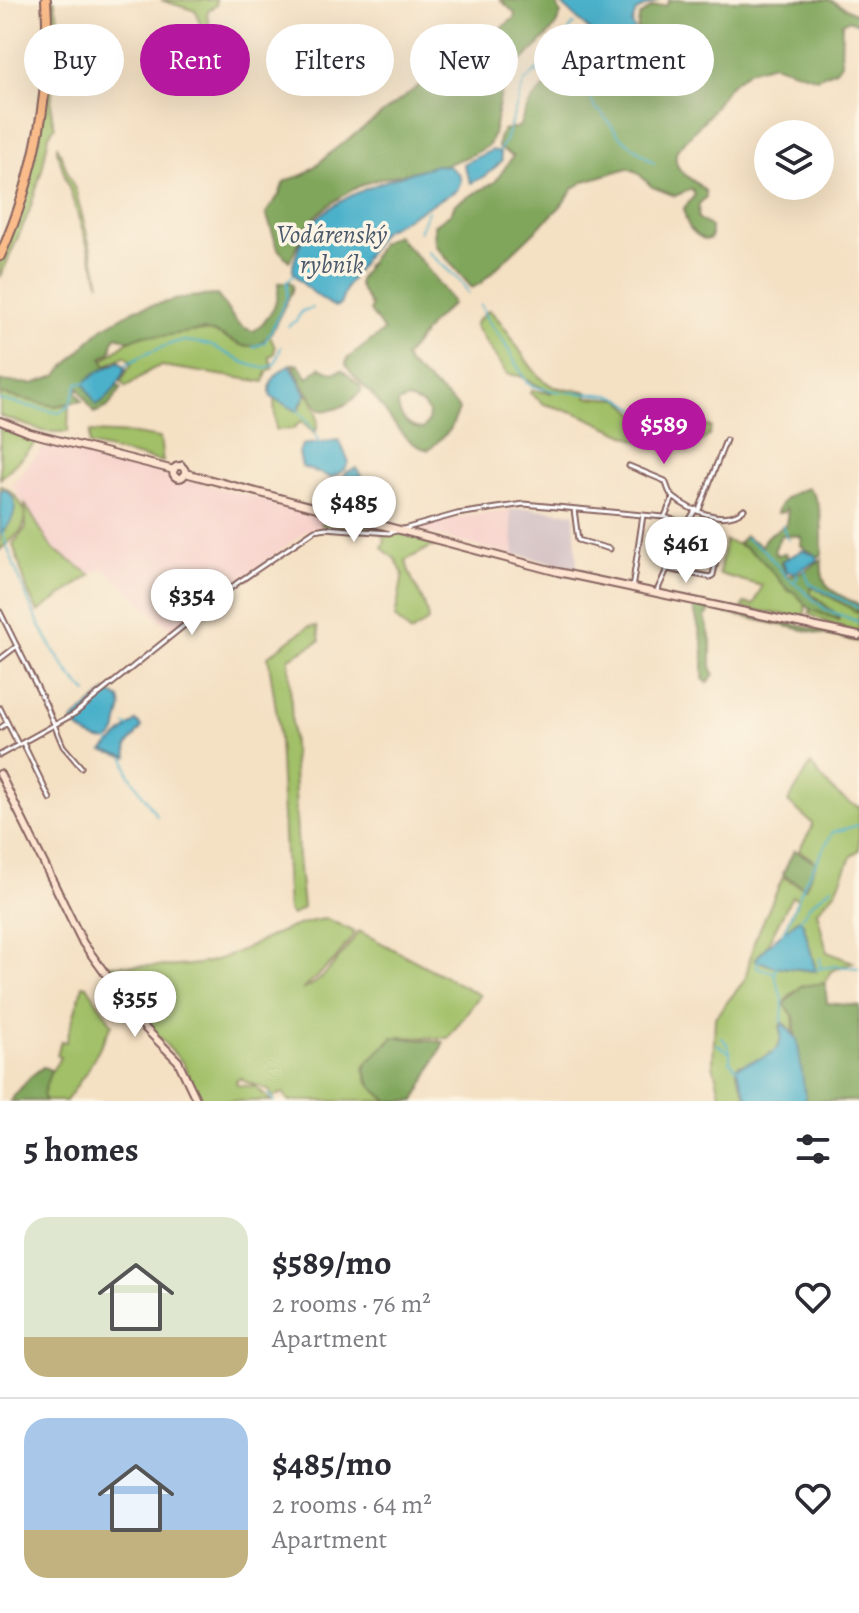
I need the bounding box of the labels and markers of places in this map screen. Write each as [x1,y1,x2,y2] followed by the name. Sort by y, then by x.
[617,398,711,466] pin: $589
[307,476,401,544] pin: $485
[639,517,733,585] pin: $461
[145,569,239,637] pin: $354
[88,971,182,1039] pin: $355

